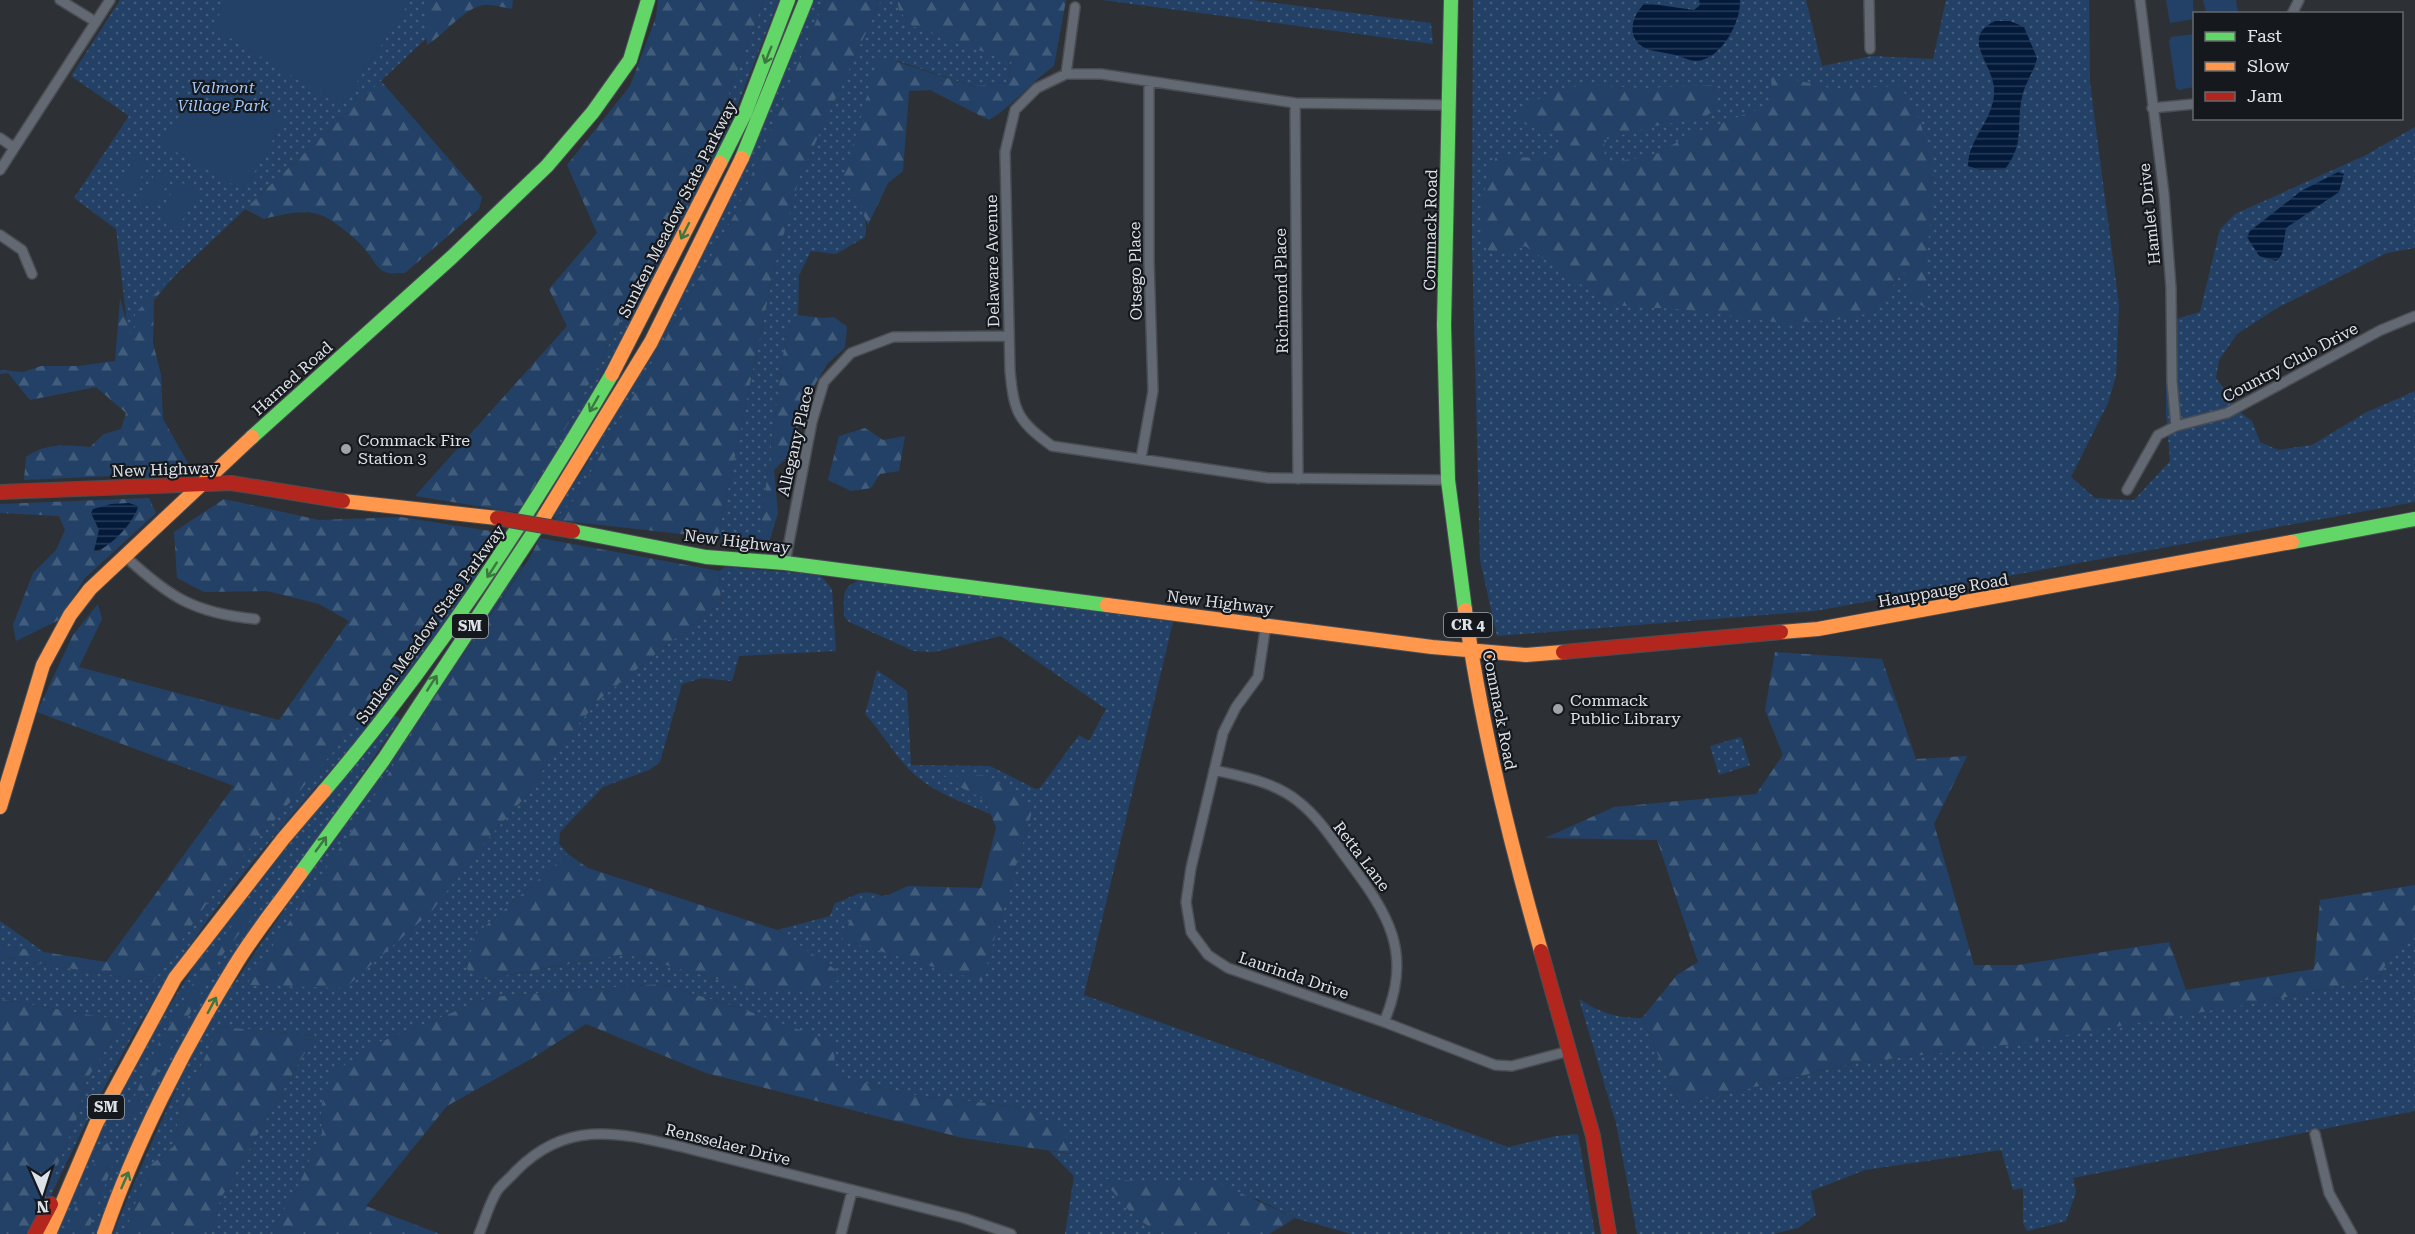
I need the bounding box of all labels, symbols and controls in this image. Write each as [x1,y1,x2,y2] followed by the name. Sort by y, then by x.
[2193,12,2403,120] legend
[2247,25,2282,46] text: Fast
[761,45,772,64] one-way arrow
[2247,55,2289,76] text: Slow
[177,78,269,115] park label: Valmont Village Park
[2247,85,2283,106] text: Jam
[614,97,741,321] street label: Sunken Meadow State Parkway
[2135,162,2164,266] street label: Hamlet Drive
[1420,169,1441,291] street label: Commack Road
[982,194,1003,327] street label: Delaware Avenue
[1125,221,1146,321] street label: Otsego Place
[679,222,690,240] one-way arrow
[1271,228,1292,354] street label: Richmond Place
[2219,319,2361,406] street label: Country Club Drive
[248,337,336,419] street label: Harned Road
[774,384,817,498] street label: Allegany Place
[588,395,600,412] one-way arrow
[358,431,470,468] place label: Commack Fire Station 3
[339,442,353,456] marker: Commack Fire Station 3
[111,458,219,481] street label: New Highway
[352,521,509,727] street label: Sunken Meadow State Parkway
[683,526,792,558] street label: New Highway
[485,561,498,578] one-way arrow
[1876,570,2010,611] street label: Hauppauge Road
[1166,587,1275,619] street label: New Highway
[1444,613,1492,637] road number: CR 4
[452,614,488,638] road number: SM
[1479,649,1520,772] street label: Commack Road
[426,675,438,692] one-way arrow
[1570,691,1681,728] place label: Commack Public Library
[1551,702,1565,716] marker: Commack Public Library
[1329,818,1394,895] street label: Retta Lane
[315,836,327,852] one-way arrow
[1236,948,1352,1003] street label: Laurinda Drive
[207,997,218,1015] one-way arrow
[88,1095,124,1119] road number: SM
[663,1120,793,1169] street label: Rensselaer Drive
[12,1162,72,1222] north arrow
[120,1171,132,1189] one-way arrow
[36,1197,49,1216] text: N

